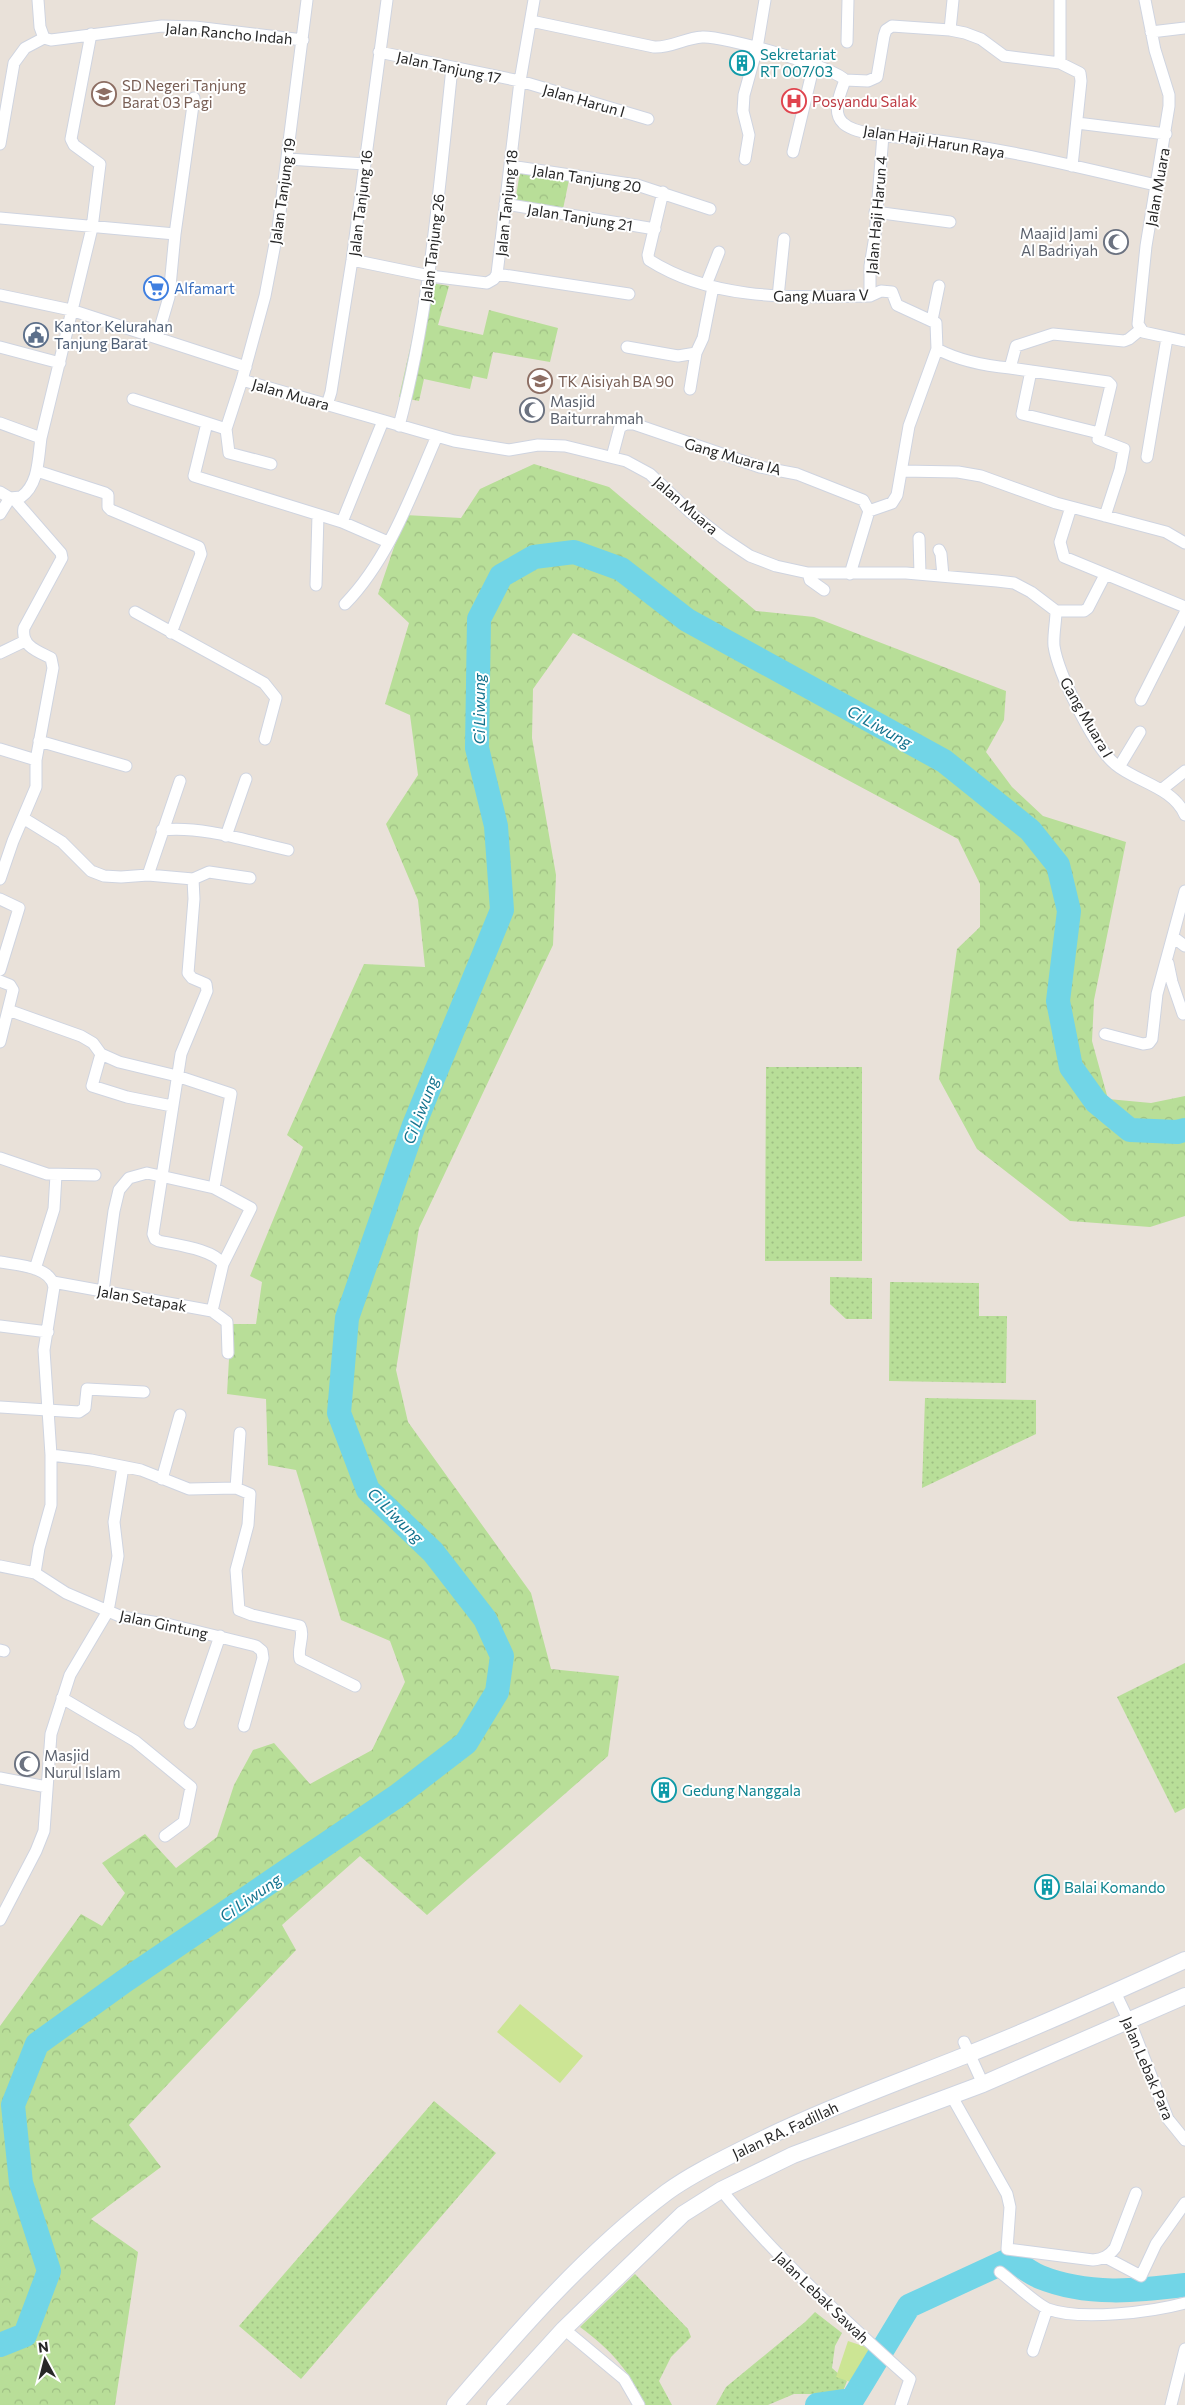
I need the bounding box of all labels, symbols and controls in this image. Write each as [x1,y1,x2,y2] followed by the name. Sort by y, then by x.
[165,18,293,48] street label: Jalan Rancho Indah
[760,45,836,80] place label: Sekretariat RT 007/03
[395,47,503,87] street label: Jalan Tanjung 17
[729,50,755,76] building icon: Sekretariat RT 007/03
[122,76,246,111] place label: SD Negeri Tanjung Barat 03 Pagi
[541,80,627,120] street label: Jalan Harun I
[91,81,117,107] school or university icon: SD Negeri Tanjung Barat 03 Pagi
[781,88,807,114] hospital icon: Posyandu Salak
[812,92,917,110] place label: Posyandu Salak
[862,121,1006,161] street label: Jalan Haji Harun Raya
[266,137,298,245] street label: Jalan Tanjung 19
[1141,146,1173,228] street label: Jalan Muara
[345,149,375,257] street label: Jalan Tanjung 16
[491,149,521,257] street label: Jalan Tanjung 18
[862,155,890,275] street label: Jalan Haji Harun 4
[531,161,643,195] street label: Jalan Tanjung 20
[416,193,448,303] street label: Jalan Tanjung 26
[526,200,634,234] street label: Jalan Tanjung 21
[1020,224,1098,259] place label: Maajid Jami Al Badriyah
[1103,229,1129,255] mosque icon: Maajid Jami Al Badriyah
[143,275,169,301] supermarket icon: Alfamart
[174,279,235,297] place label: Alfamart
[773,285,869,305] street label: Gang Muara V
[54,317,173,352] place label: Kantor Kelurahan Tanjung Barat
[23,322,49,348] public building icon: Kantor Kelurahan Tanjung Barat
[527,368,553,394] school or university icon: TK Aisiyah BA 90
[558,372,674,390] place label: TK Aisiyah BA 90
[250,374,332,414] street label: Jalan Muara
[550,392,644,427] place label: Masjid Baiturrahmah
[519,397,545,423] mosque icon: Masjid Baiturrahmah
[682,434,784,478] street label: Gang Muara IA
[650,472,722,538] street label: Jalan Muara
[469,672,488,745] water label: Ci Liwung
[1057,674,1117,760] street label: Gang Muara I
[844,700,917,752] water label: Ci Liwung
[398,1072,442,1147] water label: Ci Liwung
[96,1281,188,1315] street label: Jalan Setapak
[364,1483,429,1548] water label: Ci Liwung
[118,1606,210,1642] street label: Jalan Gintung
[44,1746,121,1781] place label: Masjid Nurul Islam
[14,1751,40,1777] mosque icon: Masjid Nurul Islam
[651,1777,677,1803] building icon: Gedung Nanggala
[682,1781,801,1799] place label: Gedung Nanggala
[215,1868,286,1925] water label: Ci Liwung
[1034,1874,1060,1900] building icon: Balai Komando
[1064,1878,1166,1896] place label: Balai Komando
[1118,2014,1178,2122] street label: Jalan Lebak Para
[729,2098,841,2162] street label: Jalan RA. Fadillah
[771,2247,873,2347] street label: Jalan Lebak Sawah
[20,2335,70,2385] north arrow
[37,2338,50,2356] text: N

